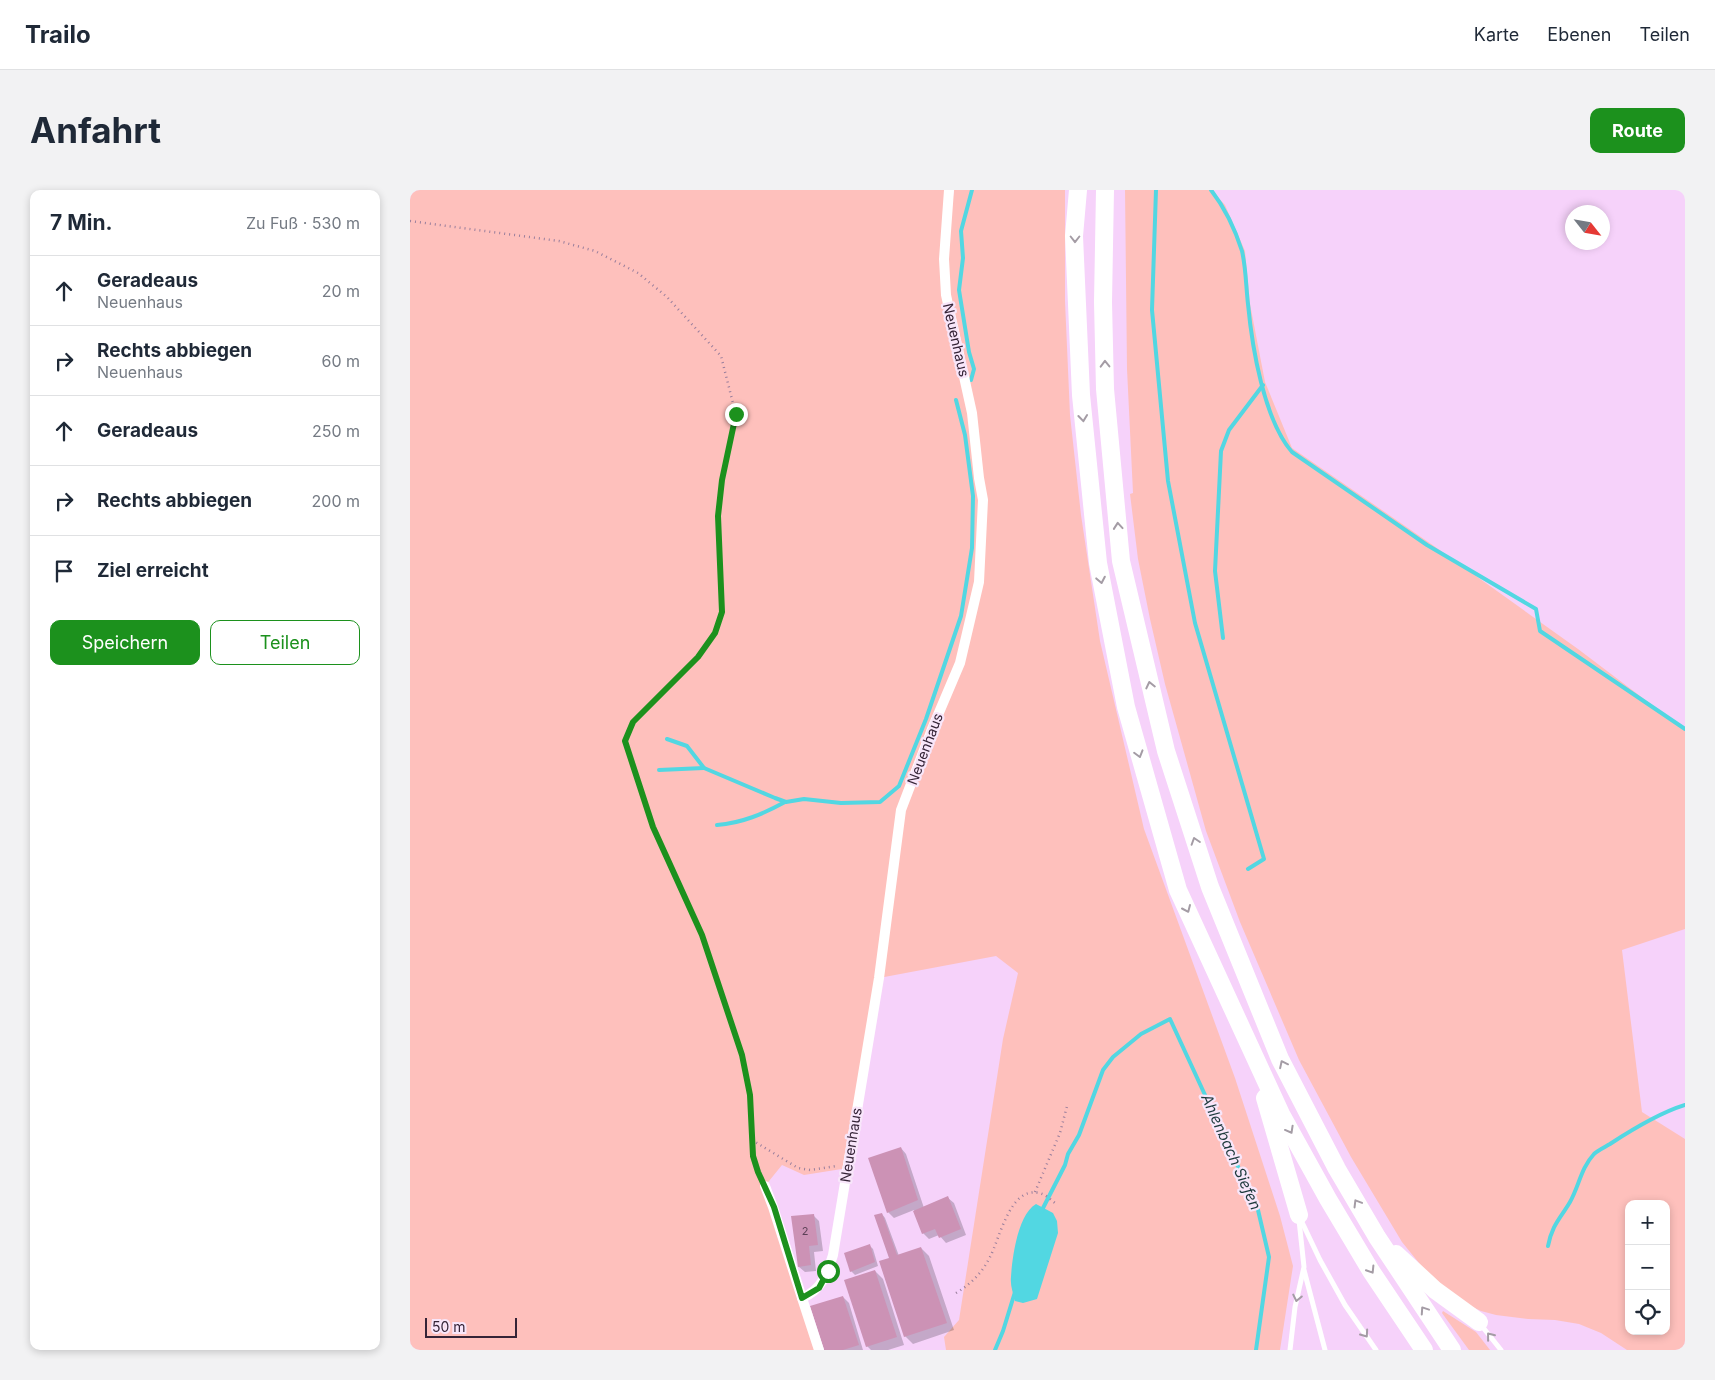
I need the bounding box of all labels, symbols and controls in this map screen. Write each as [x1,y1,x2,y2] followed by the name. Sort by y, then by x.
[25,20,91,49] text: Trailo
[1474,24,1519,45] text: Karte
[1547,24,1611,45] text: Ebenen
[1639,24,1690,45] text: Teilen
[1590,108,1685,153] button: Route
[30,109,161,151] text: Anfahrt
[1565,205,1610,250] north arrow
[50,210,113,235] text: 7 Min.
[246,213,360,233] text: Zu Fuß · 530 m
[1070,235,1080,243] one-way arrow
[97,269,198,292] text: Geradeaus
[50,277,78,305] icon: ahead
[322,281,360,301] text: 20 m
[97,292,183,312] text: Neuenhaus
[940,301,973,378] street label: Neuenhaus
[97,339,252,362] text: Rechts abbiegen
[50,347,78,375] icon: right
[321,351,360,371] text: 60 m
[1099,359,1110,367] one-way arrow
[97,362,183,382] text: Neuenhaus
[725,403,748,426] route end
[1078,415,1089,423] one-way arrow
[50,417,78,445] icon: ahead
[97,419,198,442] text: Geradeaus
[312,421,360,441] text: 250 m
[50,487,78,515] icon: right
[97,489,252,512] text: Rechts abbiegen
[312,491,360,511] text: 200 m
[1113,521,1124,529] one-way arrow
[50,557,78,585] icon: arrive
[97,559,209,582] text: Ziel erreicht
[1096,575,1106,584] one-way arrow
[50,620,200,665] button: Speichern
[210,620,360,665] button: Teilen
[1145,680,1156,689] one-way arrow
[903,711,946,787] street label: Neuenhaus
[1134,749,1144,757] one-way arrow
[1191,837,1201,845] one-way arrow
[1181,904,1191,913] one-way arrow
[1279,1060,1289,1069] one-way arrow
[1197,1090,1266,1213] water label: Ahlenbach Siefen
[836,1106,865,1183] street label: Neuenhaus
[1284,1124,1294,1133] one-way arrow
[1354,1200,1364,1209] one-way arrow
[1625,1200,1670,1335] map controls
[1625,1200,1670,1245] button: +
[802,1224,808,1238] house number: 2
[1625,1245,1670,1290] button: −
[817,1260,840,1283] route start
[1365,1265,1374,1274] one-way arrow
[1625,1290,1670,1335] button: locate
[1292,1293,1303,1302] one-way arrow
[1421,1306,1431,1315] one-way arrow
[425,1315,518,1338] scale bar
[432,1318,466,1335] text: 50 m
[1359,1328,1368,1338] one-way arrow
[1487,1333,1495,1342] one-way arrow

